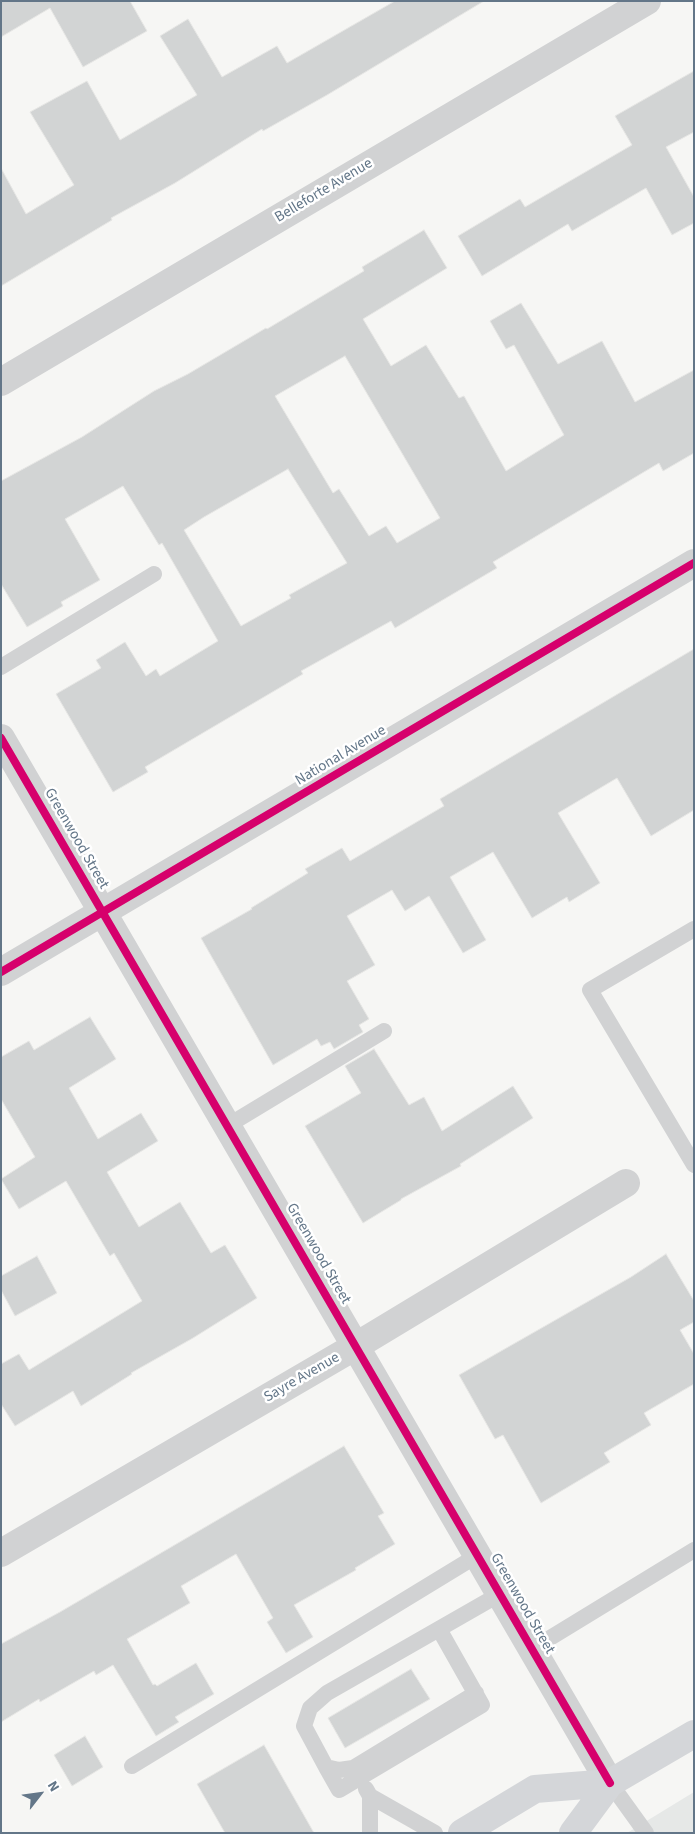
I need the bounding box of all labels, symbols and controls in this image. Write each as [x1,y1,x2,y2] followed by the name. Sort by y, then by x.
[272,155,376,227] street label: Belleforte Avenue
[292,722,390,790] street label: National Avenue
[40,785,112,893] street label: Greenwood Street
[282,1200,354,1308] street label: Greenwood Street
[261,1349,343,1407] street label: Sayre Avenue
[486,1550,558,1658] street label: Greenwood Street
[15,1769,65,1819] north arrow
[42,1777,64,1796] text: N

